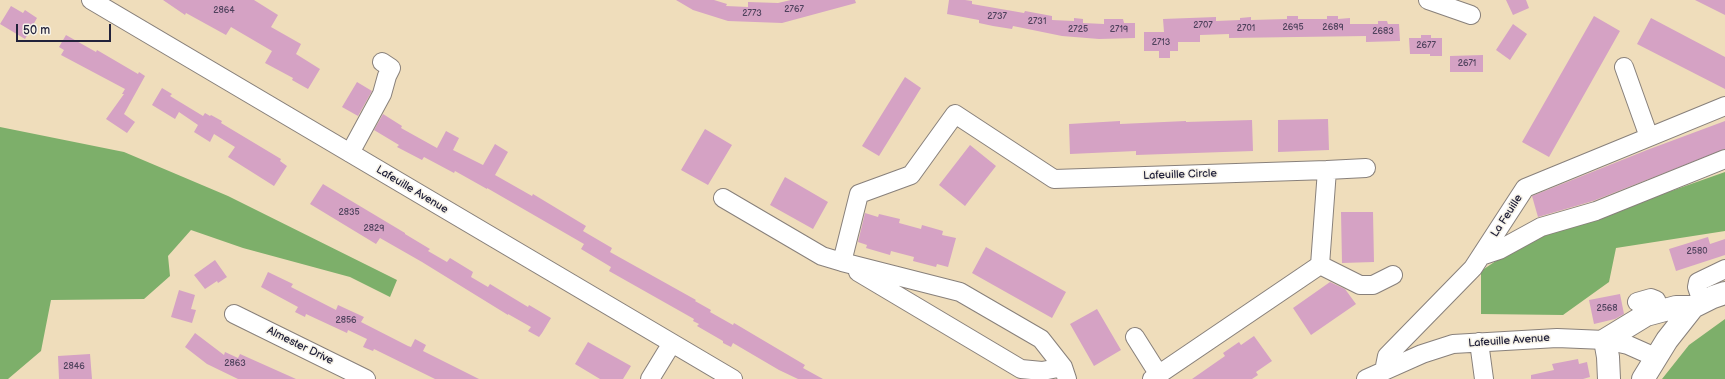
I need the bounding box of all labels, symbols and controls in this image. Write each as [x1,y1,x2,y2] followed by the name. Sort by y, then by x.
[784,5,804,15] house number: 2767
[213,6,235,16] house number: 2864
[742,9,762,19] house number: 2773
[987,12,1007,22] house number: 2737
[18,16,113,42] scale bar
[1028,17,1046,27] house number: 2731
[1193,21,1213,31] house number: 2707
[23,23,50,38] text: 50 m
[1282,23,1304,33] house number: 2695
[1322,23,1344,33] house number: 2689
[1237,24,1255,34] house number: 2701
[1068,25,1088,35] house number: 2725
[1110,25,1128,35] house number: 2719
[1372,27,1394,37] house number: 2683
[1152,38,1170,48] house number: 2713
[1416,41,1436,51] house number: 2677
[1458,59,1476,69] house number: 2671
[374,163,450,217] street label: Lafeuille Avenue
[1143,167,1217,183] street label: Lafeuille Circle
[1488,192,1526,240] street label: La Feuille
[338,208,360,218] house number: 2835
[363,224,385,234] house number: 2829
[1686,247,1708,257] house number: 2580
[1596,304,1618,314] house number: 2568
[335,316,357,326] house number: 2856
[264,324,336,368] street label: Almester Drive
[1468,332,1550,350] street label: Lafeuille Avenue
[224,359,246,369] house number: 2863
[63,362,85,372] house number: 2846

